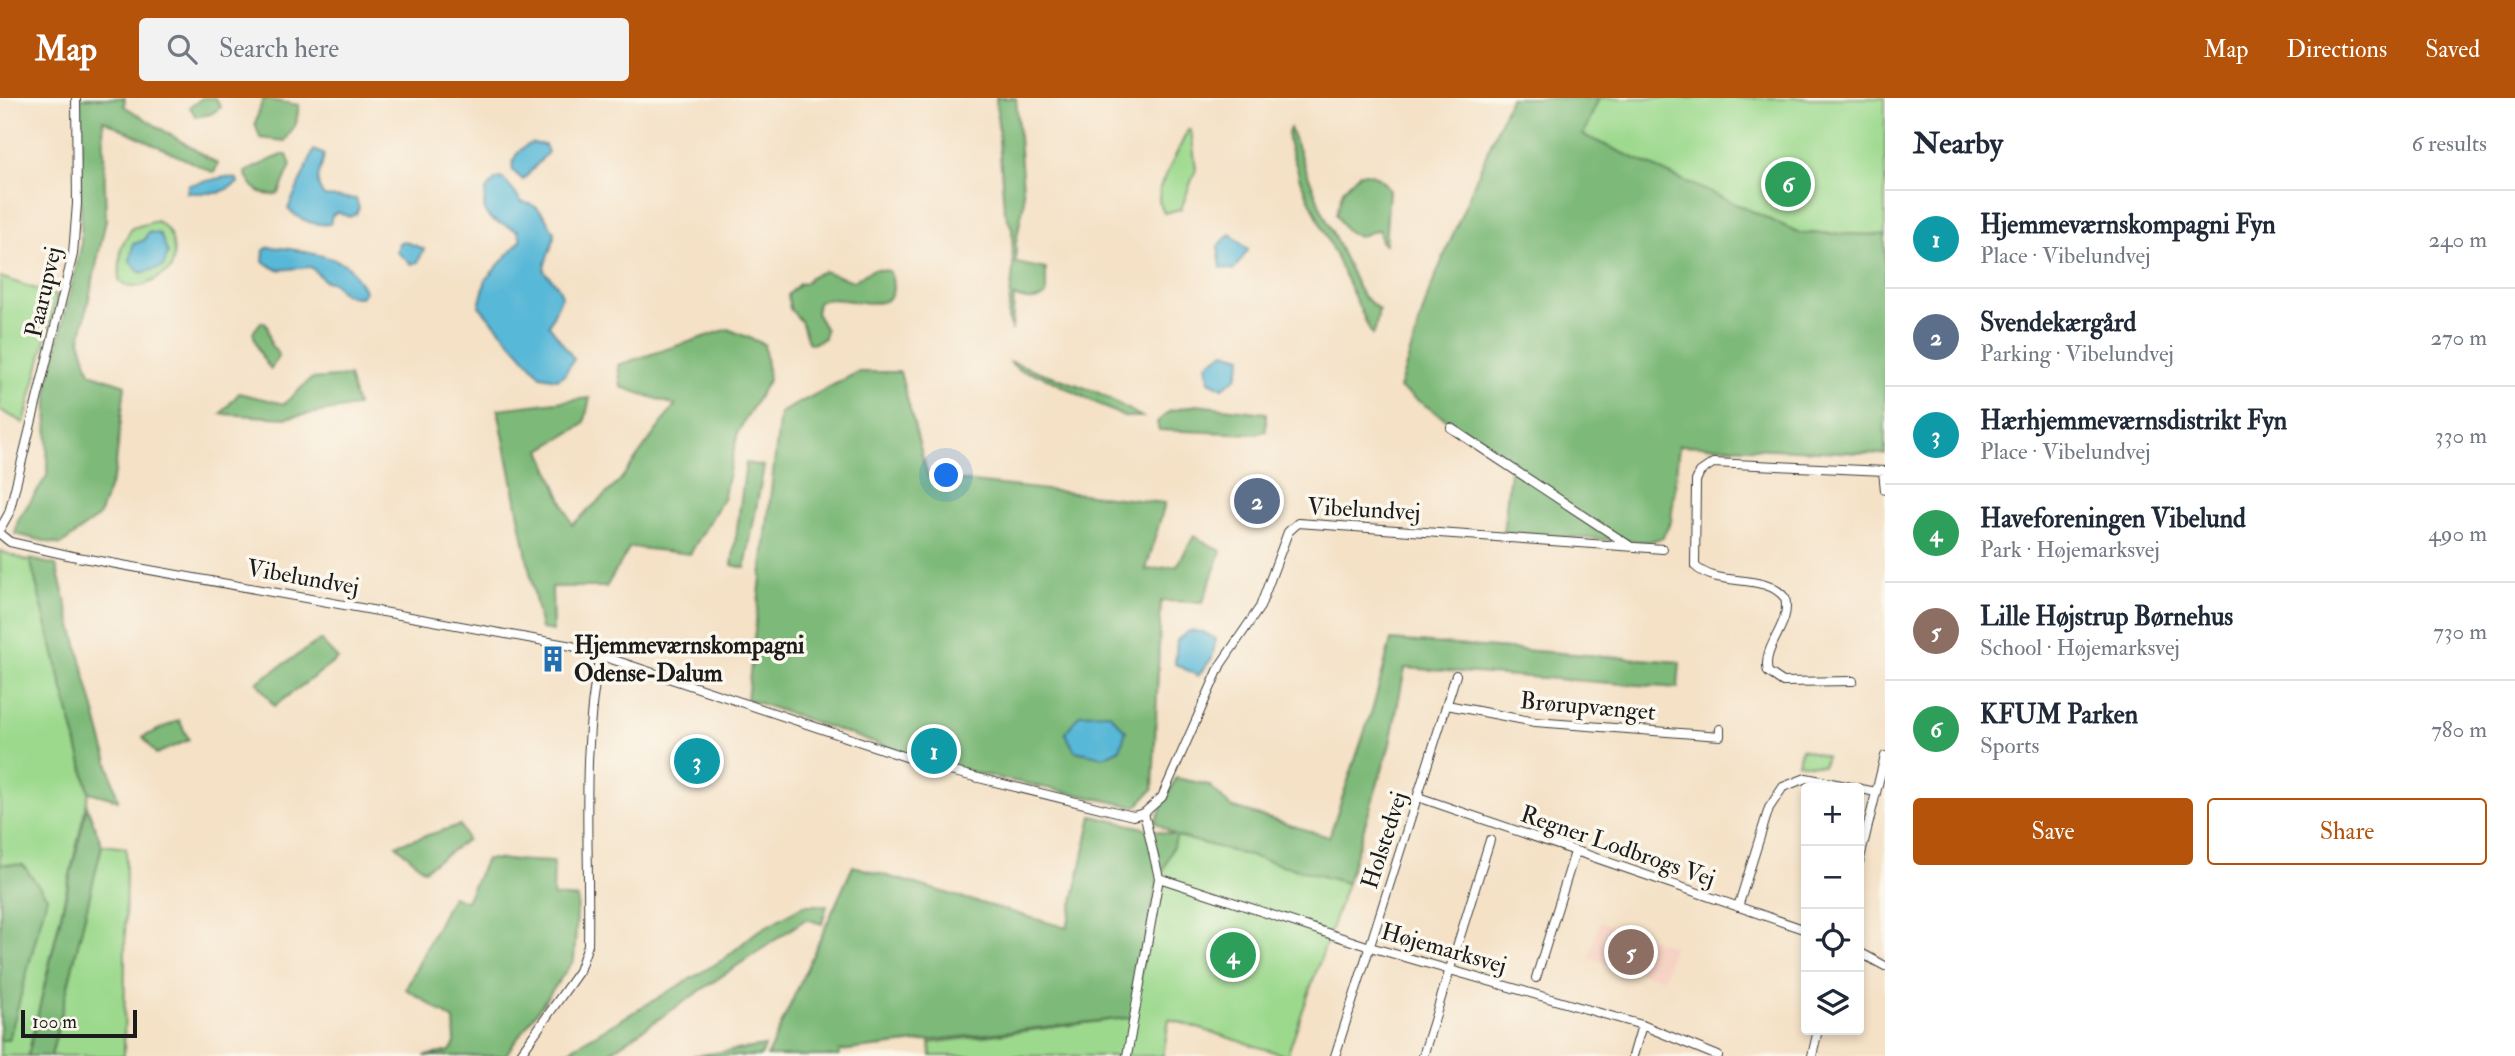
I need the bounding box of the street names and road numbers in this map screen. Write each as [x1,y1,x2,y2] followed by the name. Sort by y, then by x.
[18,244,69,341] street label: Paarupvej
[1307,491,1421,528] street label: Vibelundvej
[244,552,361,603] street label: Vibelundvej
[1519,685,1657,728] street label: Brørupvænget
[1354,788,1415,893] street label: Holstedvej
[1516,799,1719,894] street label: Regner Lodbrogs Vej
[1378,916,1510,981] street label: Højemarksvej

